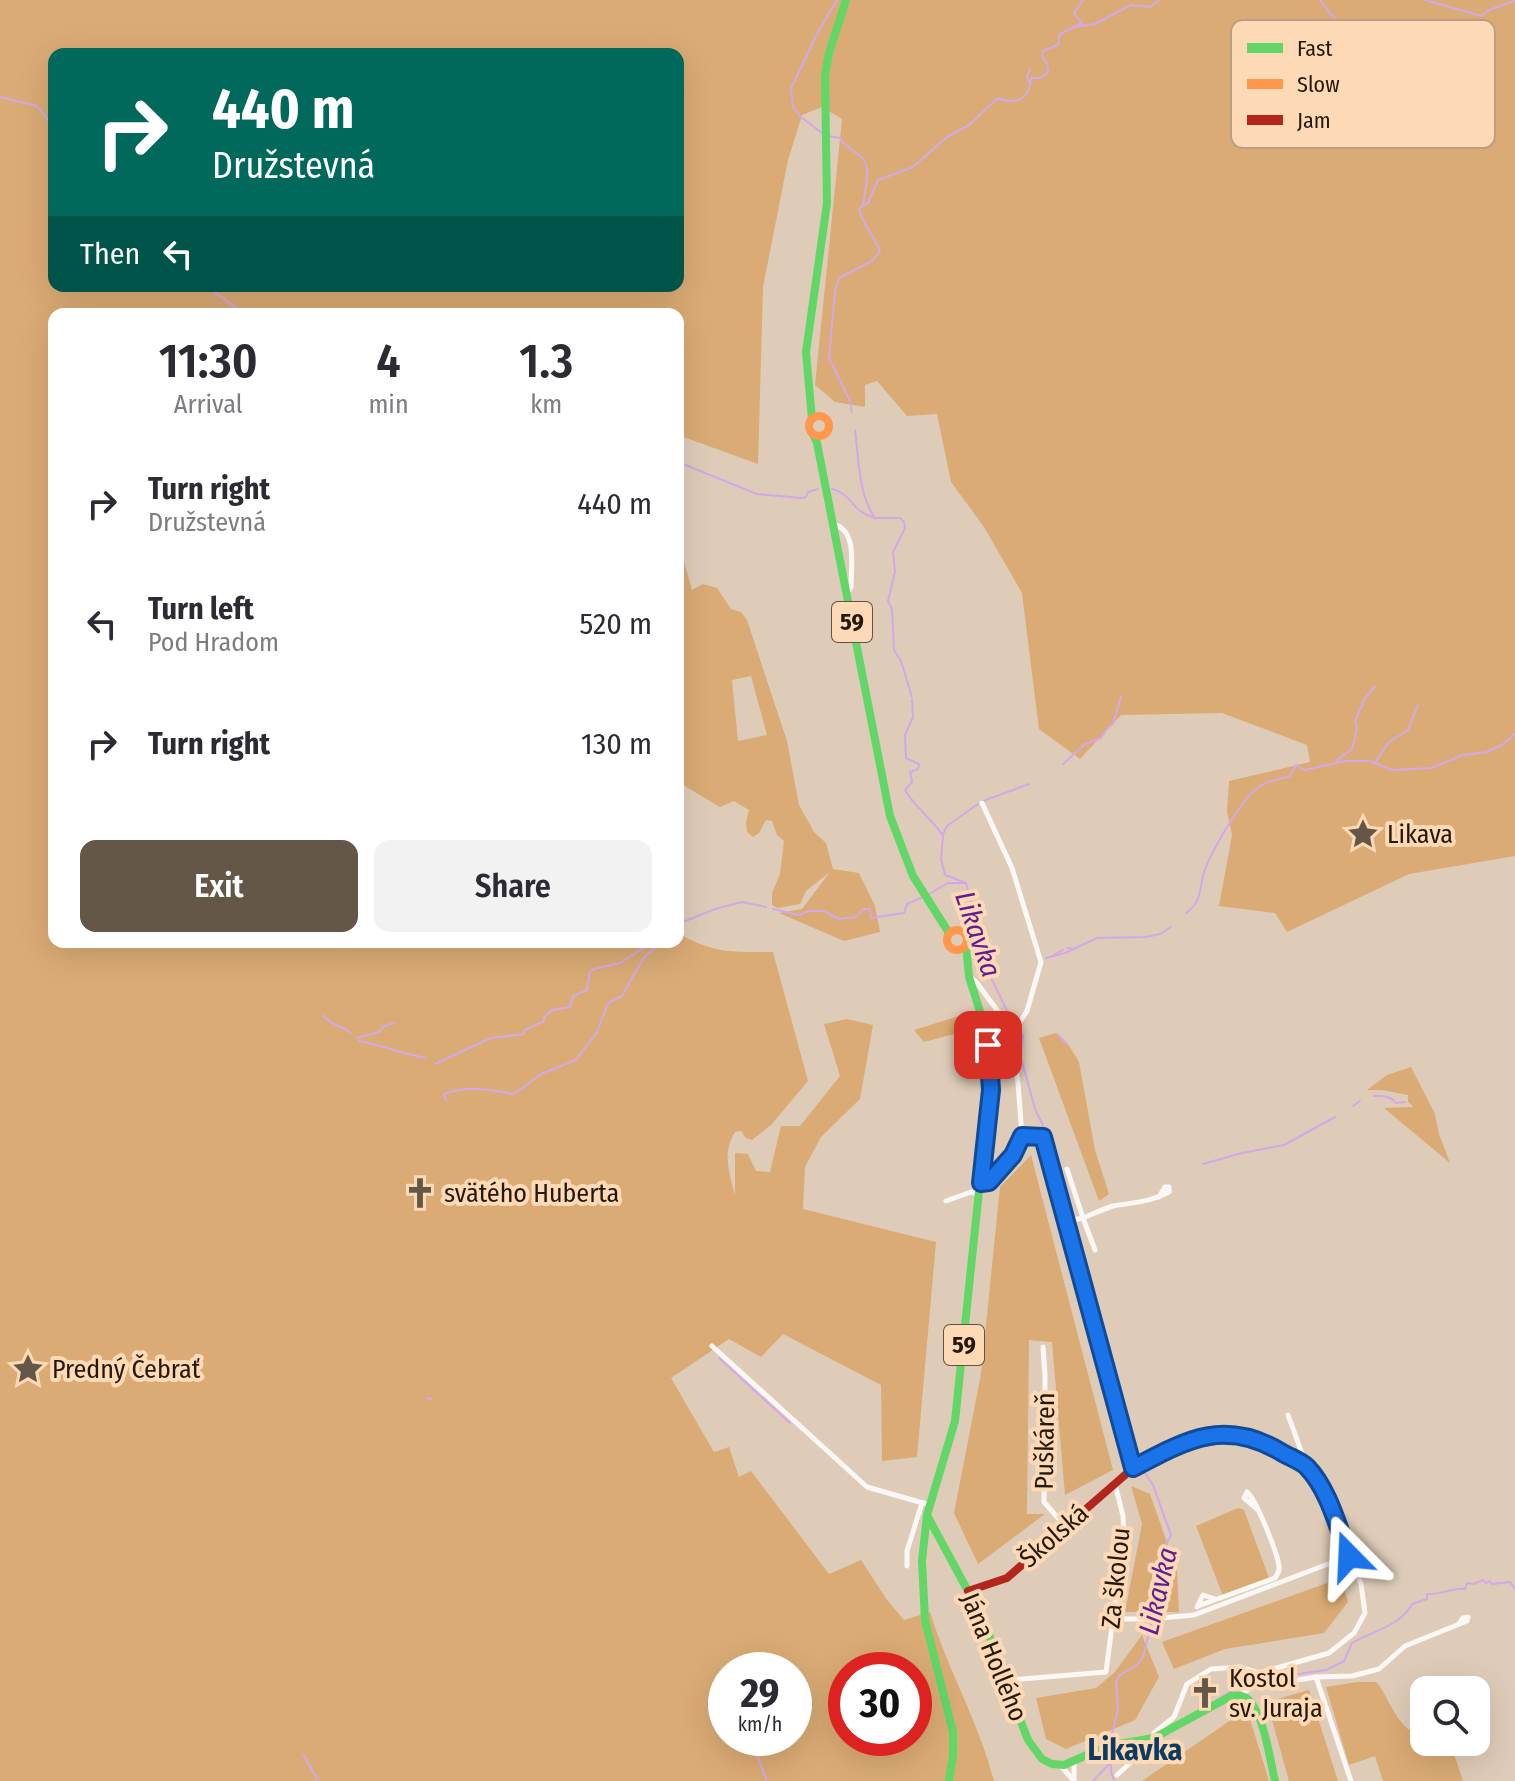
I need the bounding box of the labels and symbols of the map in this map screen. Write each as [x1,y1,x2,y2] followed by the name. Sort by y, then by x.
[1231,20,1495,148] legend
[1297,35,1333,62] text: Fast
[1297,71,1340,98] text: Slow
[1297,107,1331,134] text: Jam
[832,602,872,642] road number: 59
[1346,817,1380,851] place icon: Likava
[1387,819,1453,850] place label: Likava
[948,887,1008,981] water label: Likavka
[954,1011,1022,1079] pin
[403,1176,437,1210] church icon: svätého Huberta
[444,1178,619,1209] place label: svätého Huberta
[944,1325,984,1365] road number: 59
[11,1352,45,1386] place icon: Predný Čebrať
[52,1354,201,1385] place label: Predný Čebrať
[1029,1392,1061,1490] street label: Puškáreň
[1013,1498,1095,1574] street label: Školská
[1307,1514,1391,1598] position arrow
[1095,1526,1137,1630] street label: Za školou
[1132,1544,1184,1638] water label: Likavka
[954,1588,1034,1726] street label: Jána Hollého
[828,1652,932,1756] speed limit sign: 30
[1229,1663,1323,1724] place label: Kostol sv. Juraja
[1188,1676,1222,1710] church icon: Kostol sv. Juraja
[1088,1732,1182,1768] district label: Likavka

